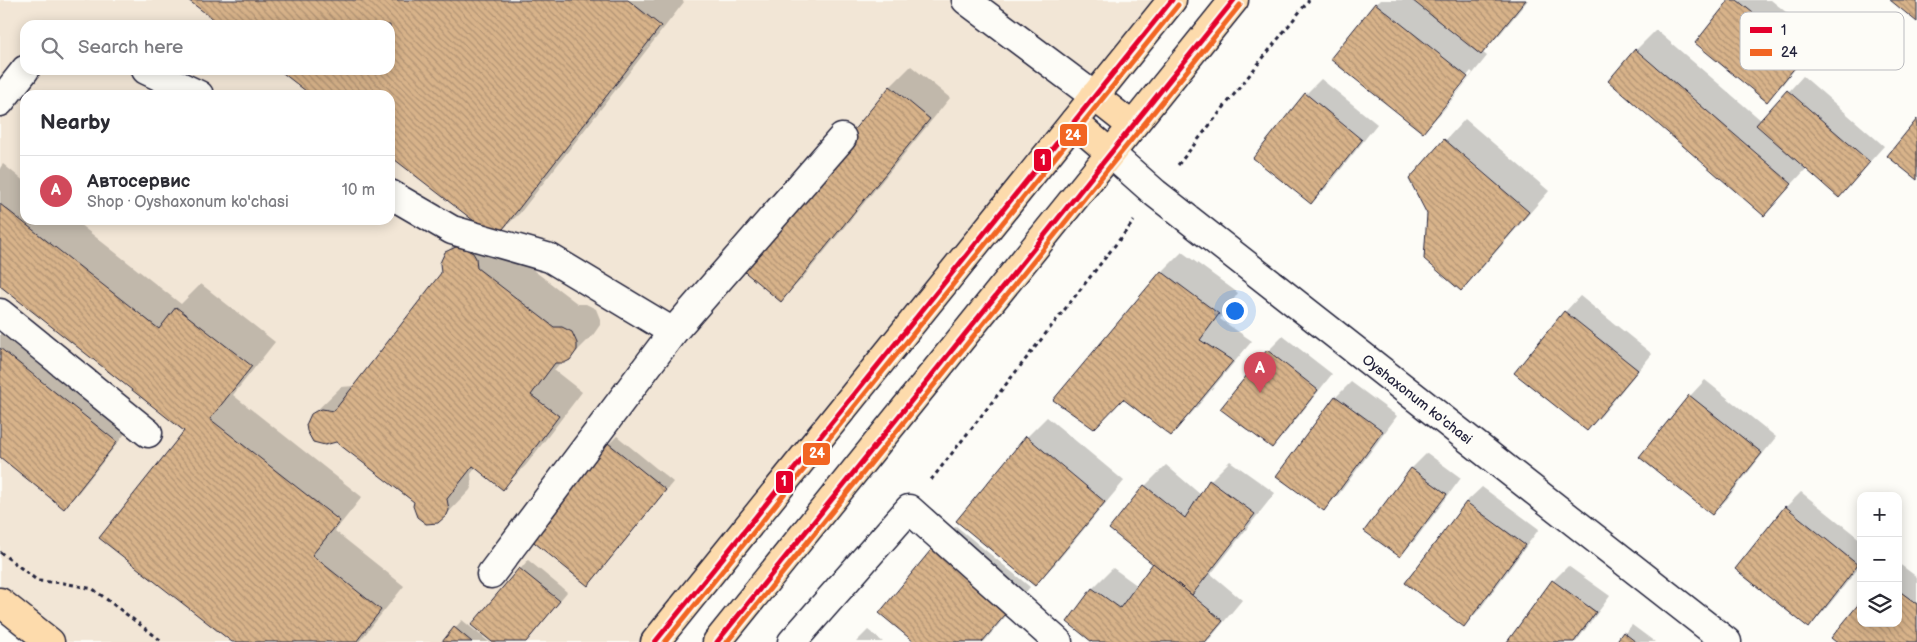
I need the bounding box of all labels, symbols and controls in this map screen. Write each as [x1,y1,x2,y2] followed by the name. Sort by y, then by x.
[1740,12,1904,70] legend
[20,20,395,75] search box
[1781,22,1786,39] text: 1
[38,34,66,62] icon: search
[78,36,183,59] text: Search here
[1781,44,1798,61] text: 24
[40,110,110,135] text: Nearby
[1059,123,1088,147] line badge: 24
[1065,127,1082,144] text: 24
[1033,148,1052,172] line badge: 1
[1040,152,1046,169] text: 1
[87,170,190,193] text: Автосервис
[51,181,61,200] text: A
[342,181,375,200] text: 10 m
[87,193,289,212] text: Shop · Oyshaxonum ko'chasi
[1222,298,1248,324] your location
[1359,351,1476,448] street label: Oyshaxonum ko'chasi
[1244,352,1276,393] pin: A
[802,442,831,466] line badge: 24
[809,445,826,462] text: 24
[775,470,794,494] line badge: 1
[781,473,787,490] text: 1
[1857,492,1902,627] map controls
[1857,492,1902,537] button: +
[1857,537,1902,582] button: −
[1857,582,1902,627] button: layers

